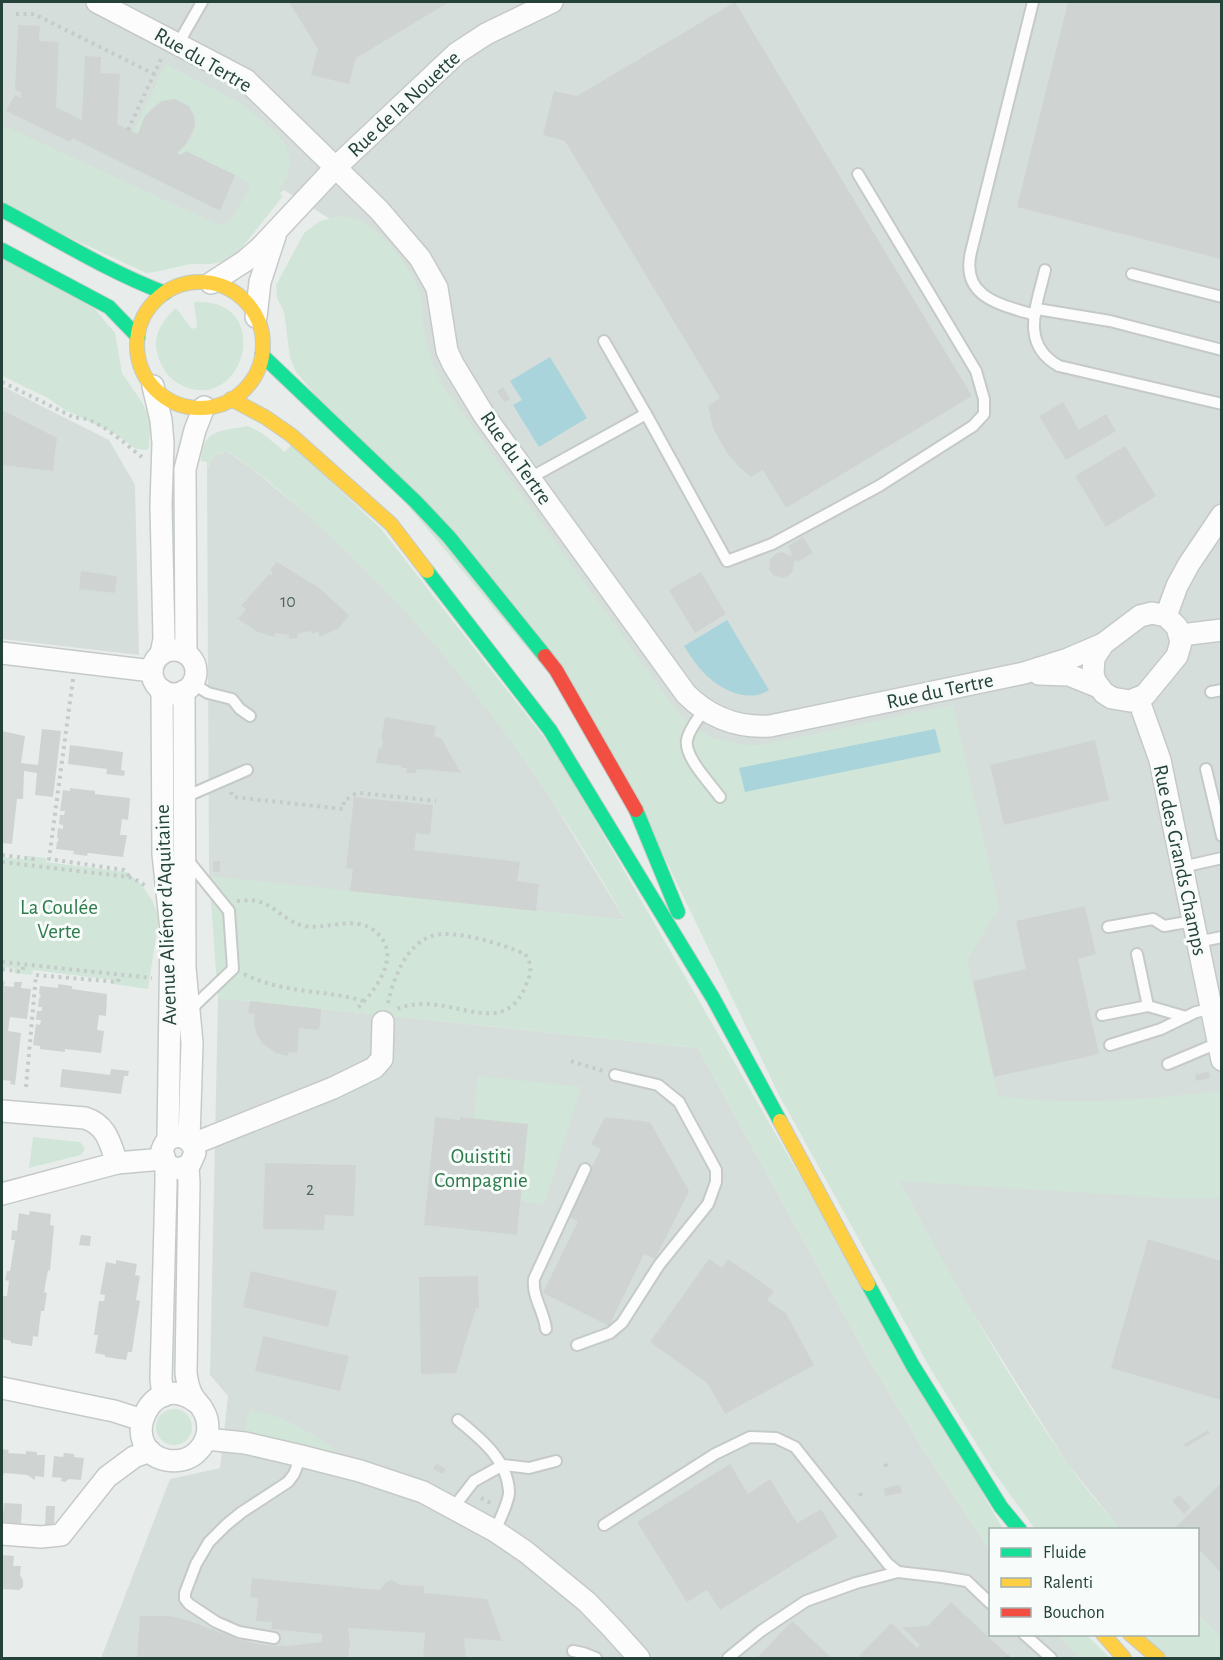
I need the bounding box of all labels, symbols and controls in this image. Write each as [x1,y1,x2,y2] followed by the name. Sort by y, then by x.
[151,24,255,96] street label: Rue du Tertre
[344,47,464,161] street label: Rue de la Nouette
[476,407,556,509] street label: Rue du Tertre
[280,593,296,611] house number: 10
[885,669,995,713] street label: Rue du Tertre
[1149,763,1211,957] street label: Rue des Grands Champs
[152,804,180,1026] street label: Avenue Aliénor d'Aquitaine
[20,897,98,942] park label: La Coulée Verte
[434,1146,528,1191] park label: Ouistiti Compagnie
[306,1181,314,1199] house number: 2
[989,1528,1199,1636] legend
[1043,1544,1086,1562] text: Fluide
[1043,1574,1093,1592] text: Ralenti
[1043,1604,1105,1622] text: Bouchon

